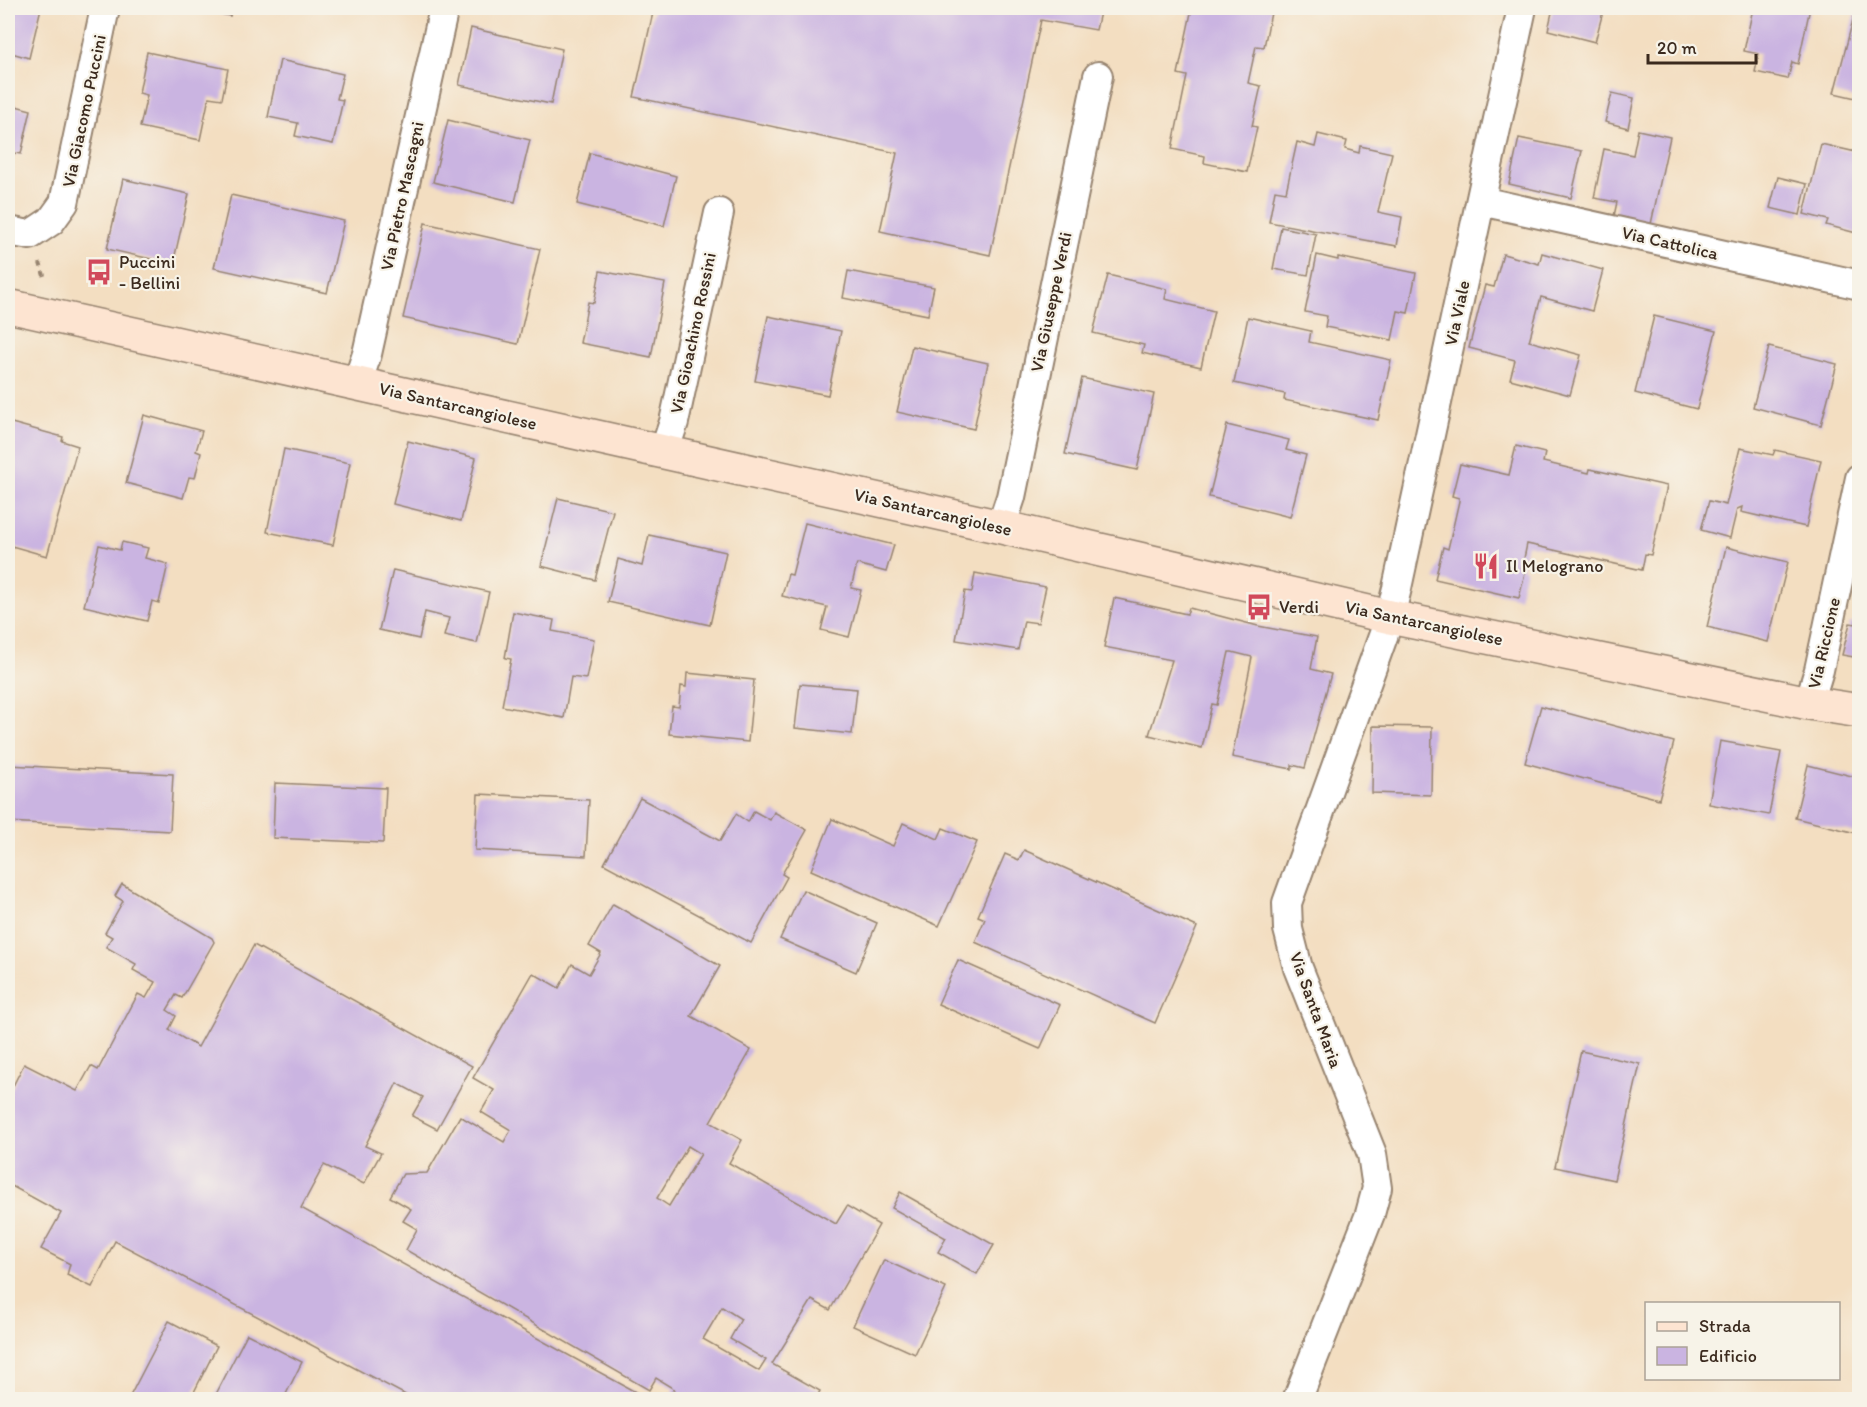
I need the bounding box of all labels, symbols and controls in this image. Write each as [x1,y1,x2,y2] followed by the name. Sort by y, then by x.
[1648,27,1756,65] scale bar
[57,33,111,189] street label: Via Giacomo Puccini
[1657,37,1697,59] text: 20 m
[375,120,429,272] street label: Via Pietro Mascagni
[1620,221,1721,265] street label: Via Cattolica
[1025,230,1077,374] street label: Via Giuseppe Verdi
[665,250,721,416] street label: Via Gioachino Rossini
[119,251,180,294] place label: Puccini - Bellini
[84,257,114,287] bus stop icon: Puccini - Bellini
[1439,278,1475,348] street label: Via Viale
[377,377,539,435] street label: Via Santarcangiolese
[852,483,1014,541] street label: Via Santarcangiolese
[1471,551,1501,581] restaurant icon: Il Melograno
[1506,555,1603,577] place label: Il Melograno
[1244,592,1274,622] bus stop icon: Verdi
[1343,595,1505,651] street label: Via Santarcangiolese
[1803,595,1845,691] street label: Via Riccione
[1279,596,1319,618] place label: Verdi
[1285,949,1347,1072] street label: Via Santa Maria
[1645,1302,1840,1380] legend
[1699,1315,1751,1337] text: Strada
[1699,1345,1757,1367] text: Edificio

